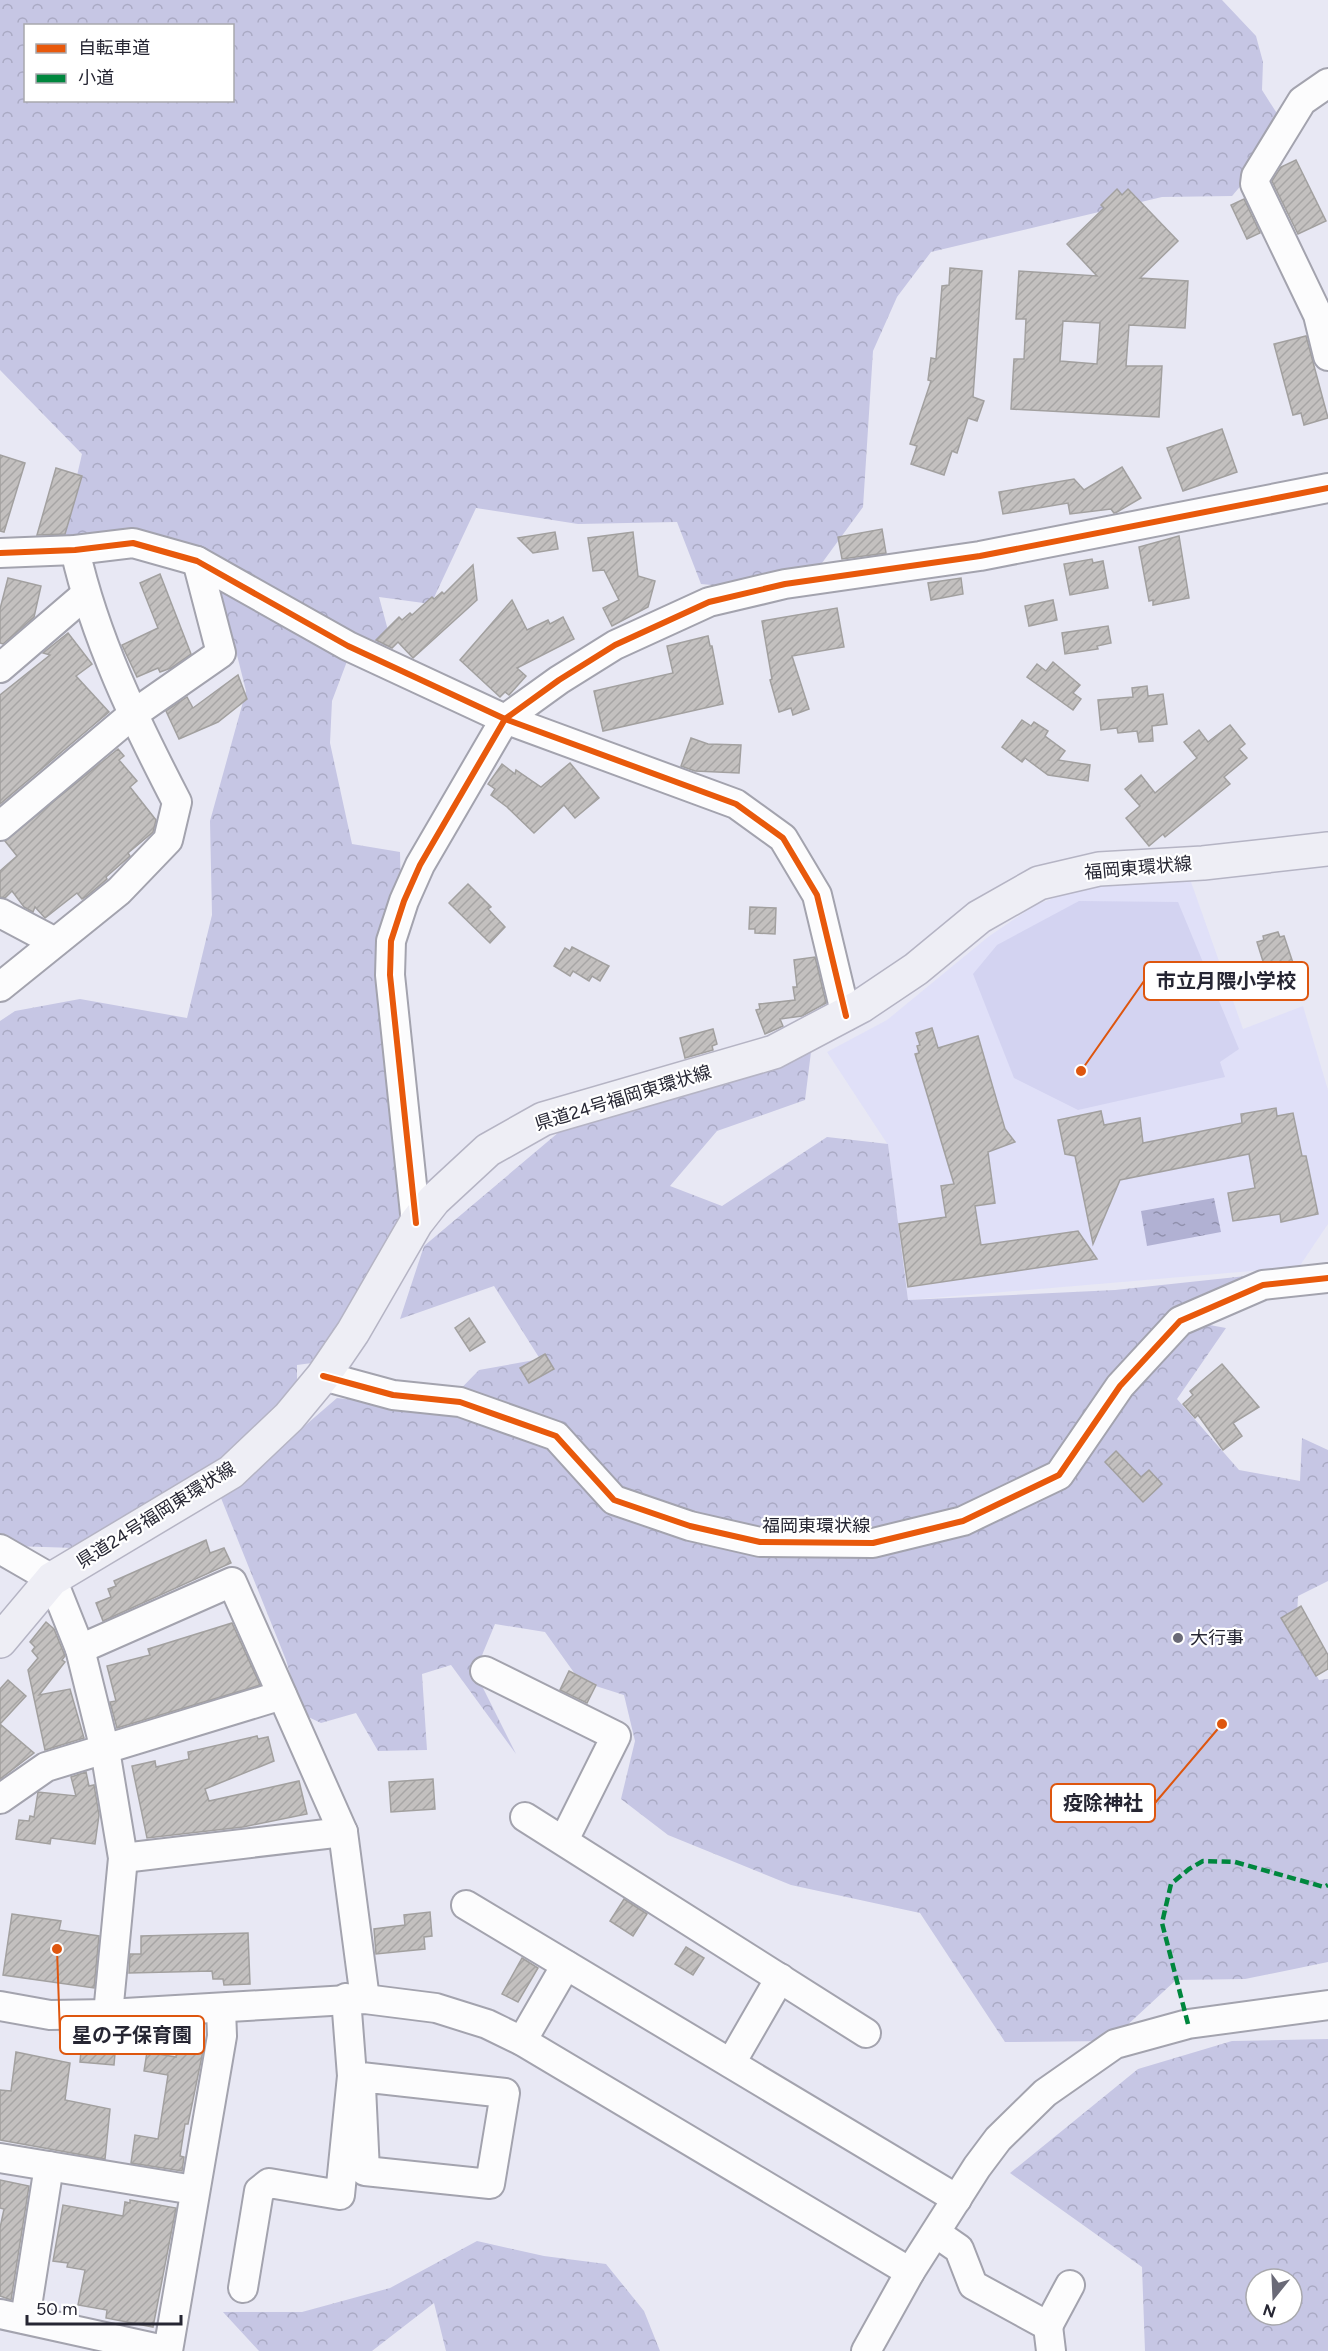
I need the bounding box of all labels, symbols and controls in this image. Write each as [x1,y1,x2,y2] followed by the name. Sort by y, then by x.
[24,24,234,102] legend
[78,37,150,59] text: 自転車道
[78,67,114,89] text: 小道
[1083,852,1193,884] street label: 福岡東環状線
[1144,962,1308,1000] callout: 市立月隈小学校
[1156,969,1296,993] text: 市立月隈小学校
[532,1061,714,1135] street label: 県道24号福岡東環状線
[72,1457,240,1573] street label: 県道24号福岡東環状線
[762,1515,870,1537] street label: 福岡東環状線
[1190,1627,1244,1649] place label: 大行事
[1171,1631,1185,1645] marker: 大行事
[1051,1784,1155,1822] callout: 疫除神社
[1063,1791,1143,1815] text: 疫除神社
[60,2016,204,2054] callout: 星の子保育園
[72,2023,192,2047] text: 星の子保育園
[1244,2267,1304,2327] north arrow
[27,2288,182,2326] scale bar
[36,2298,78,2320] text: 50 m
[1261,2300,1278,2322] text: N

